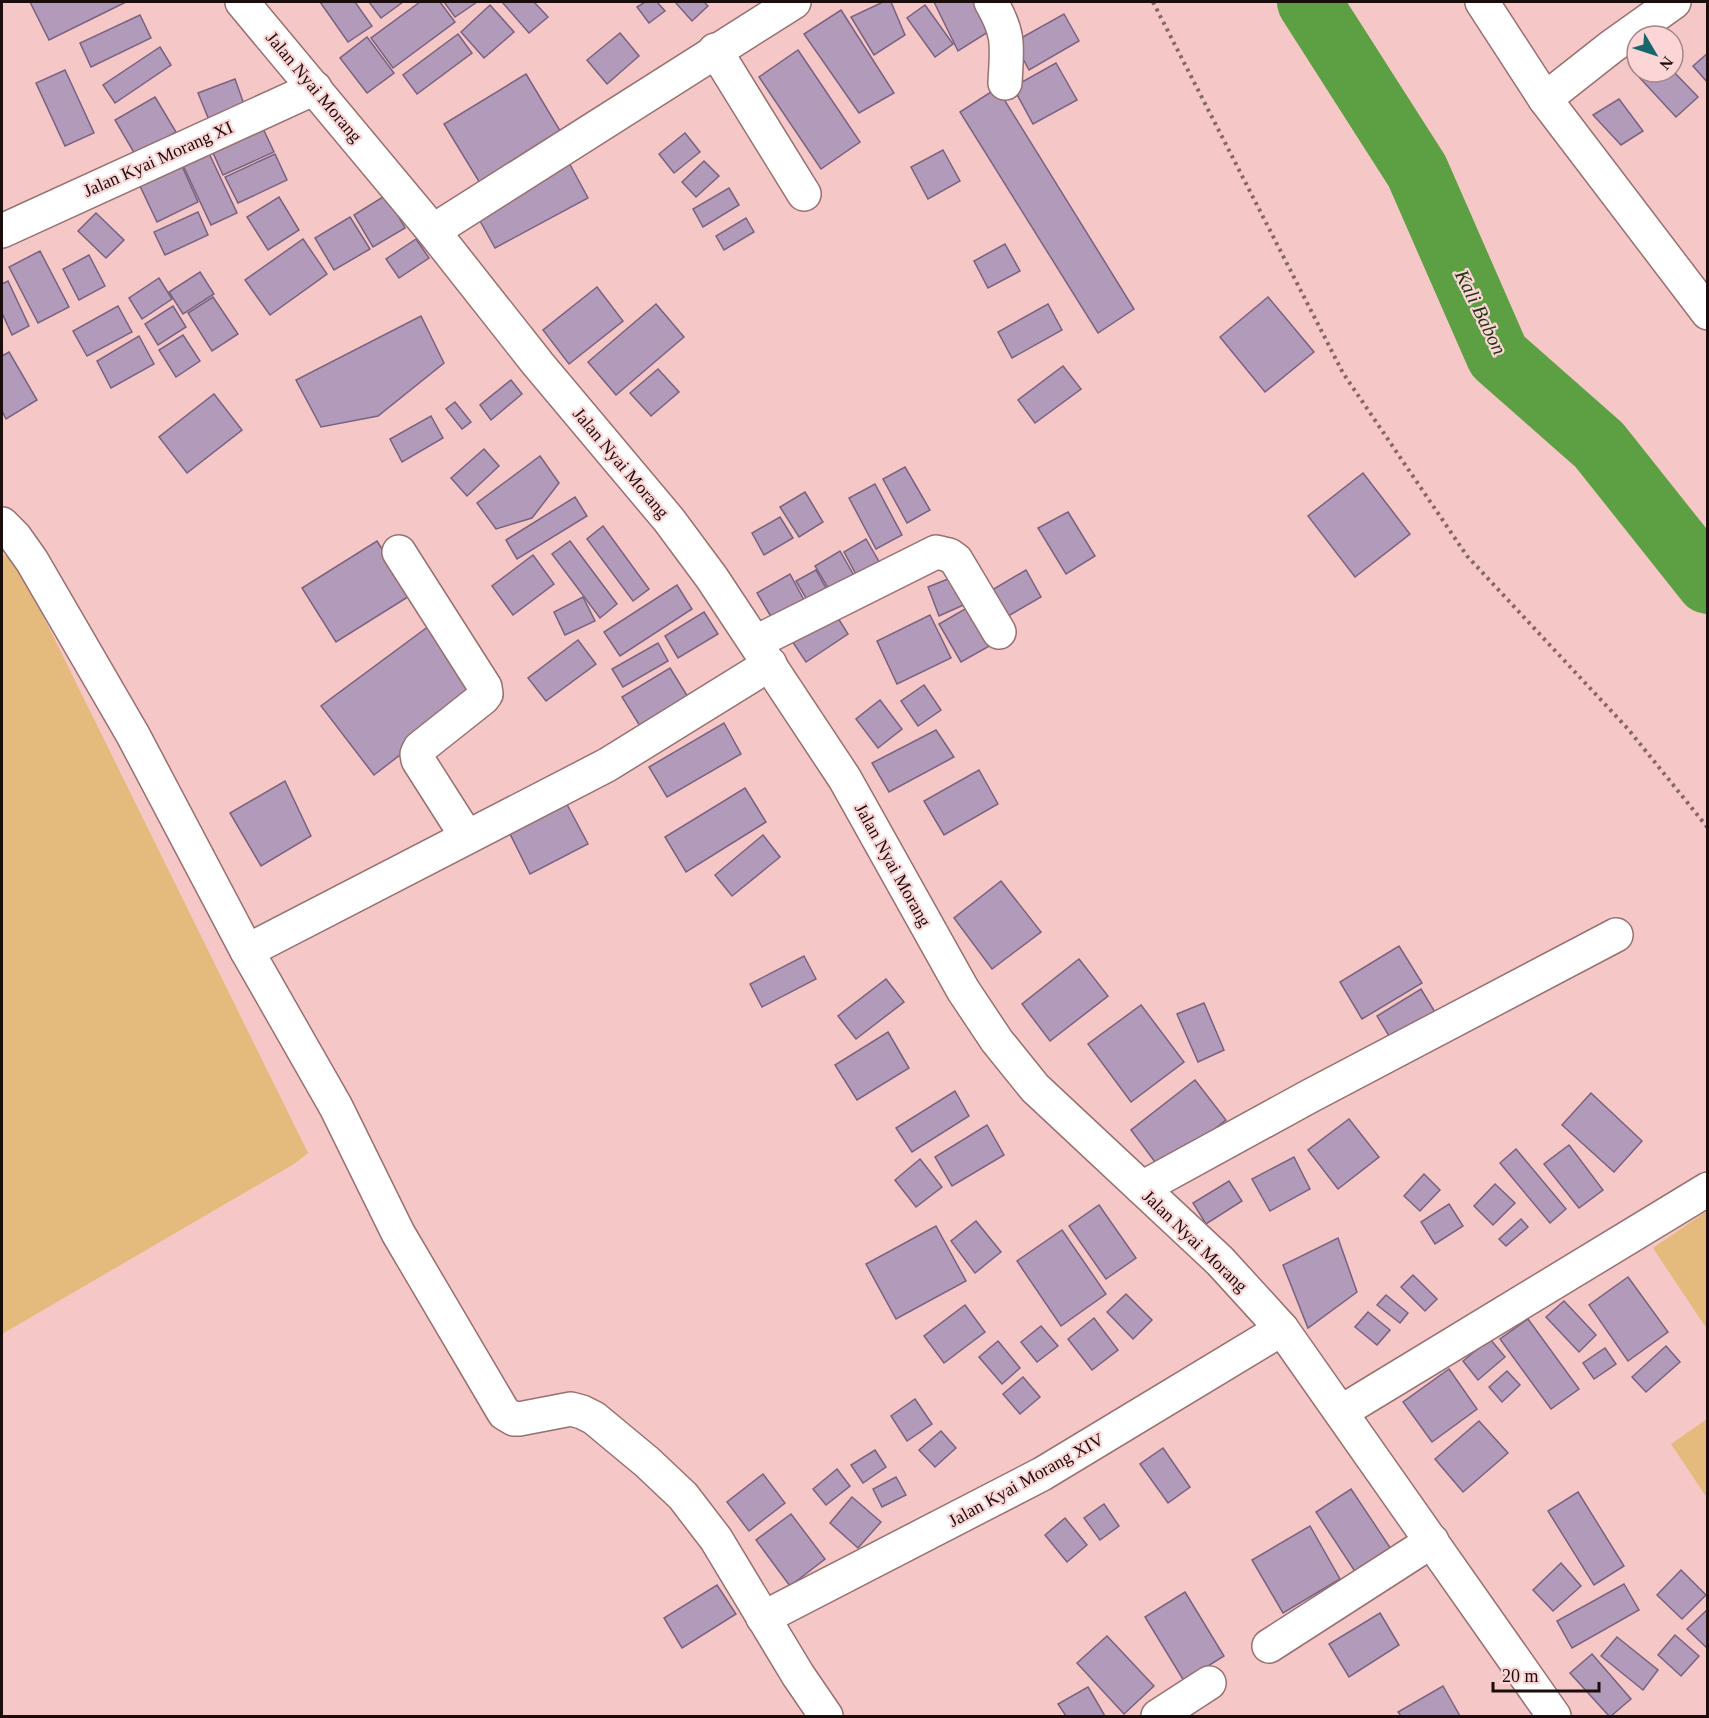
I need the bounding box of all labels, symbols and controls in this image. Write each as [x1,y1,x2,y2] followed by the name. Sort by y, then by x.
[1625,24,1685,84] north arrow
[262,28,366,146] street label: Jalan Nyai Morang
[1656,53,1677,73] text: N
[80,117,236,201] street label: Jalan Kyai Morang XI
[1451,265,1511,358] water label: Kali Babon
[569,404,673,522] street label: Jalan Nyai Morang
[851,800,935,930] street label: Jalan Nyai Morang
[1138,1186,1252,1296] street label: Jalan Nyai Morang
[945,1429,1107,1531] street label: Jalan Kyai Morang XIV
[1493,1655,1600,1693] scale bar
[1502,1666,1539,1686] text: 20 m

